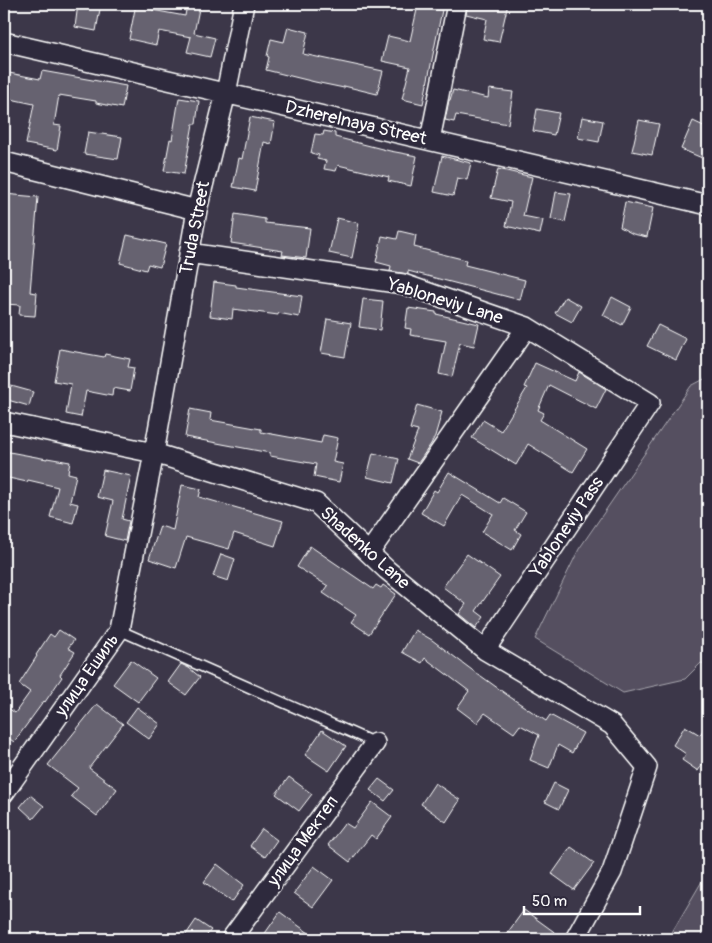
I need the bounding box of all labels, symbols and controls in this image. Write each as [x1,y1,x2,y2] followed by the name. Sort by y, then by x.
[283,96,430,151] street label: Dzherelnaya Street
[175,179,215,277] street label: Truda Street
[383,272,506,330] street label: Yabloneviy Lane
[524,472,609,582] street label: Yabloneviy Pass
[315,502,415,594] street label: Shadenko Lane
[49,629,124,722] street label: улица Ешиль
[262,791,344,892] street label: улица Мектеп
[524,883,641,915] scale bar
[532,892,567,911] text: 50 m

